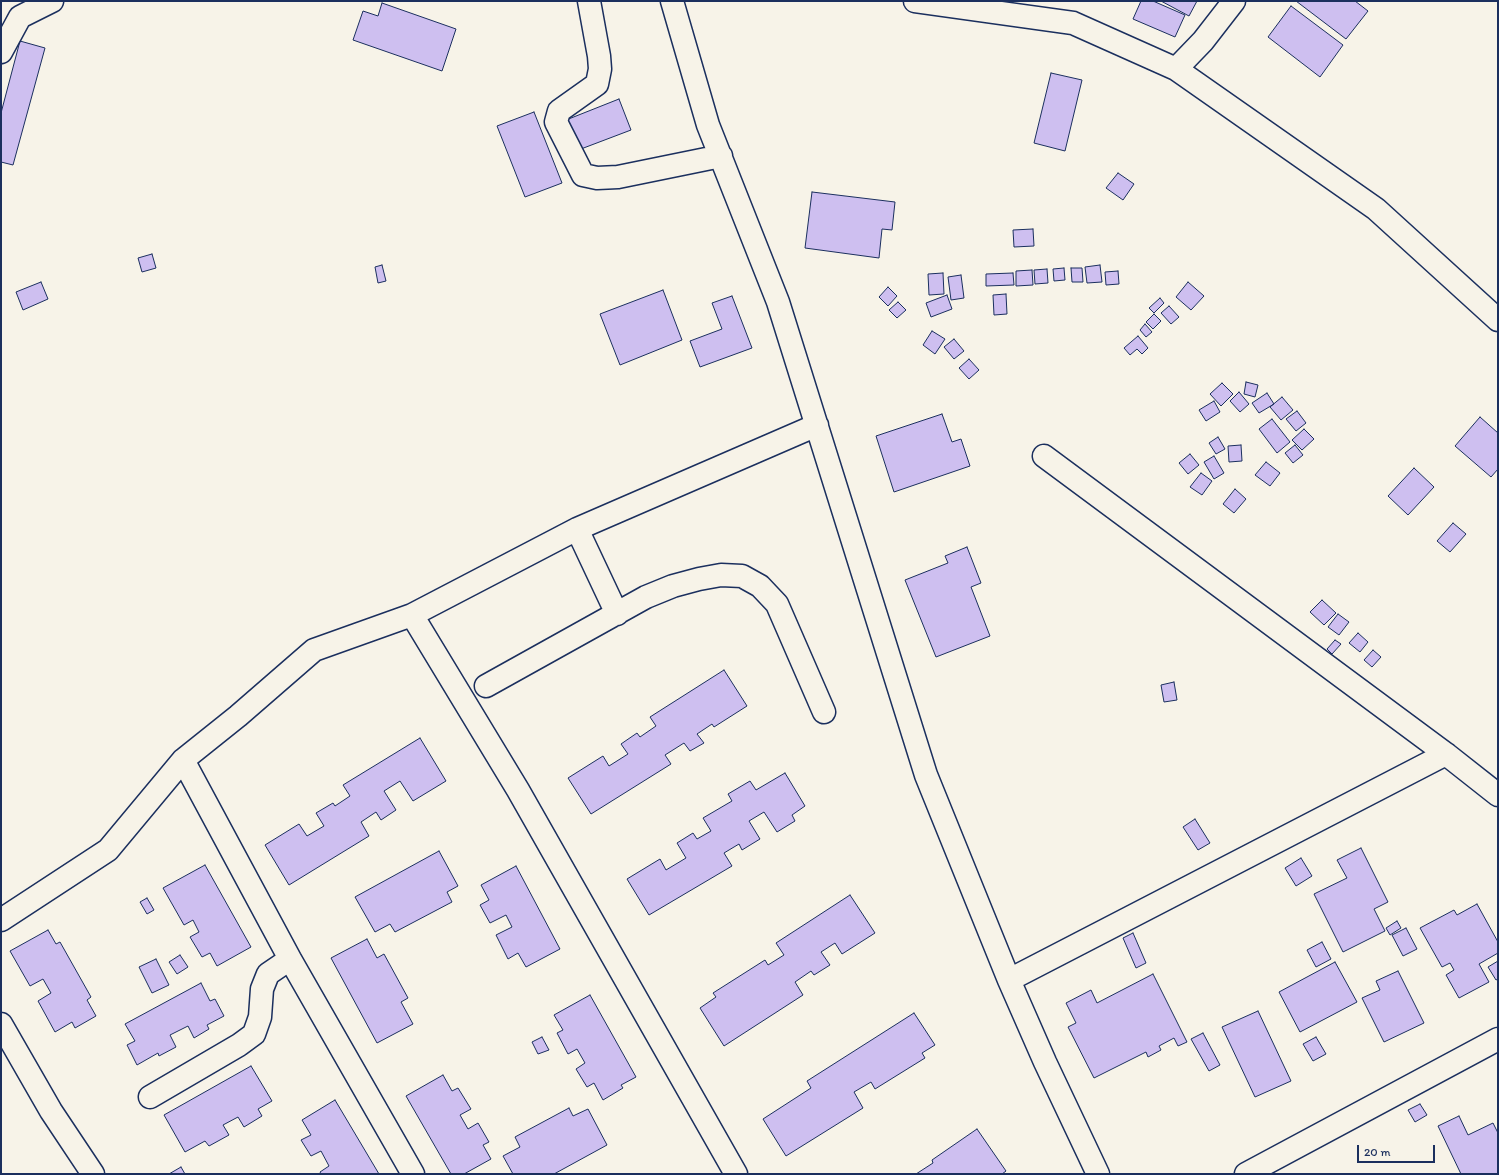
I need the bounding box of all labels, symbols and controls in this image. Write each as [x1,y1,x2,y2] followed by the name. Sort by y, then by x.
[1359,1137,1437,1163] scale bar
[1364,1145,1391,1159] text: 20 m

